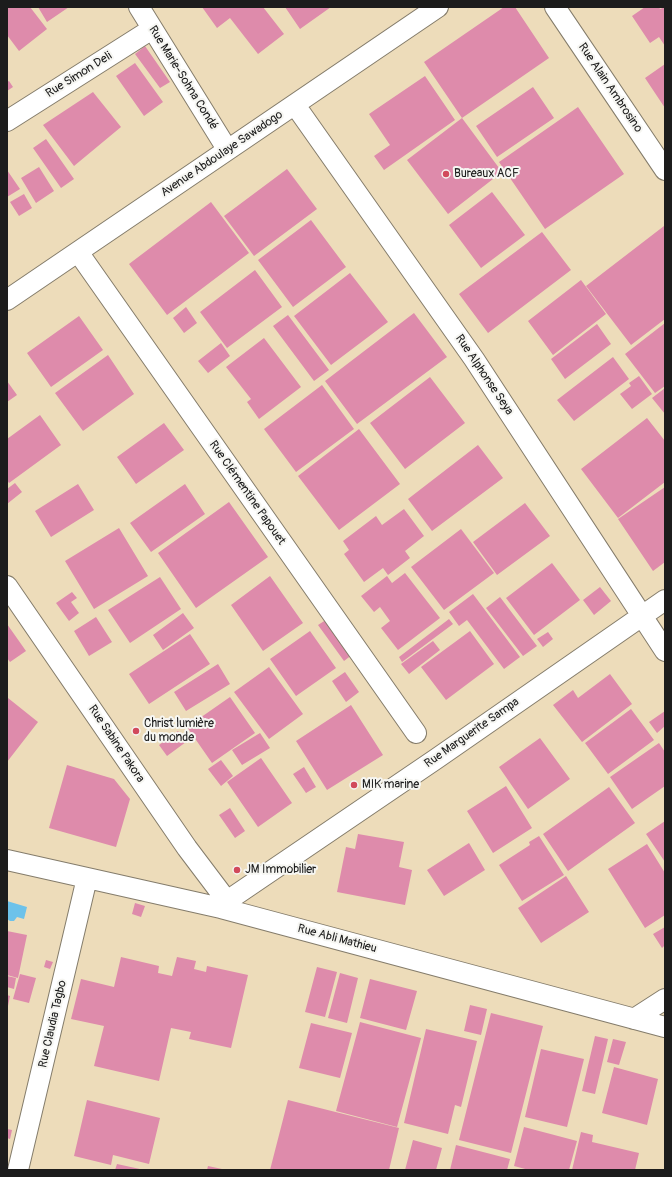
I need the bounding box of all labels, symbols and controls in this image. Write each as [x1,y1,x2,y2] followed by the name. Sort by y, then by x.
[145,23,221,133] street label: Rue Marie-Sohna Condé
[575,41,645,135] street label: Rue Alain Ambrosino
[43,49,115,101] street label: Rue Simon Deli
[158,108,286,200] street label: Avenue Abdoulaye Sawadogo
[454,167,519,181] place label: Bureaux ACF
[441,169,451,179] marker: Bureaux ACF
[452,332,516,418] street label: Rue Alphonse Seya
[206,438,288,548] street label: Rue Clémentine Papouet
[422,695,522,771] street label: Rue Marguerite Sampa
[85,703,147,785] street label: Rue Sabine Pakora
[144,717,214,745] place label: Christ lumière du monde
[131,726,141,736] marker: Christ lumière du monde
[362,778,419,792] place label: MIK marine
[349,780,359,790] marker: MIK marine
[245,863,316,877] place label: JM Immobilier
[232,865,242,875] marker: JM Immobilier
[296,922,378,956] street label: Rue Abli Mathieu
[36,979,70,1069] street label: Rue Claudia Tagbo

